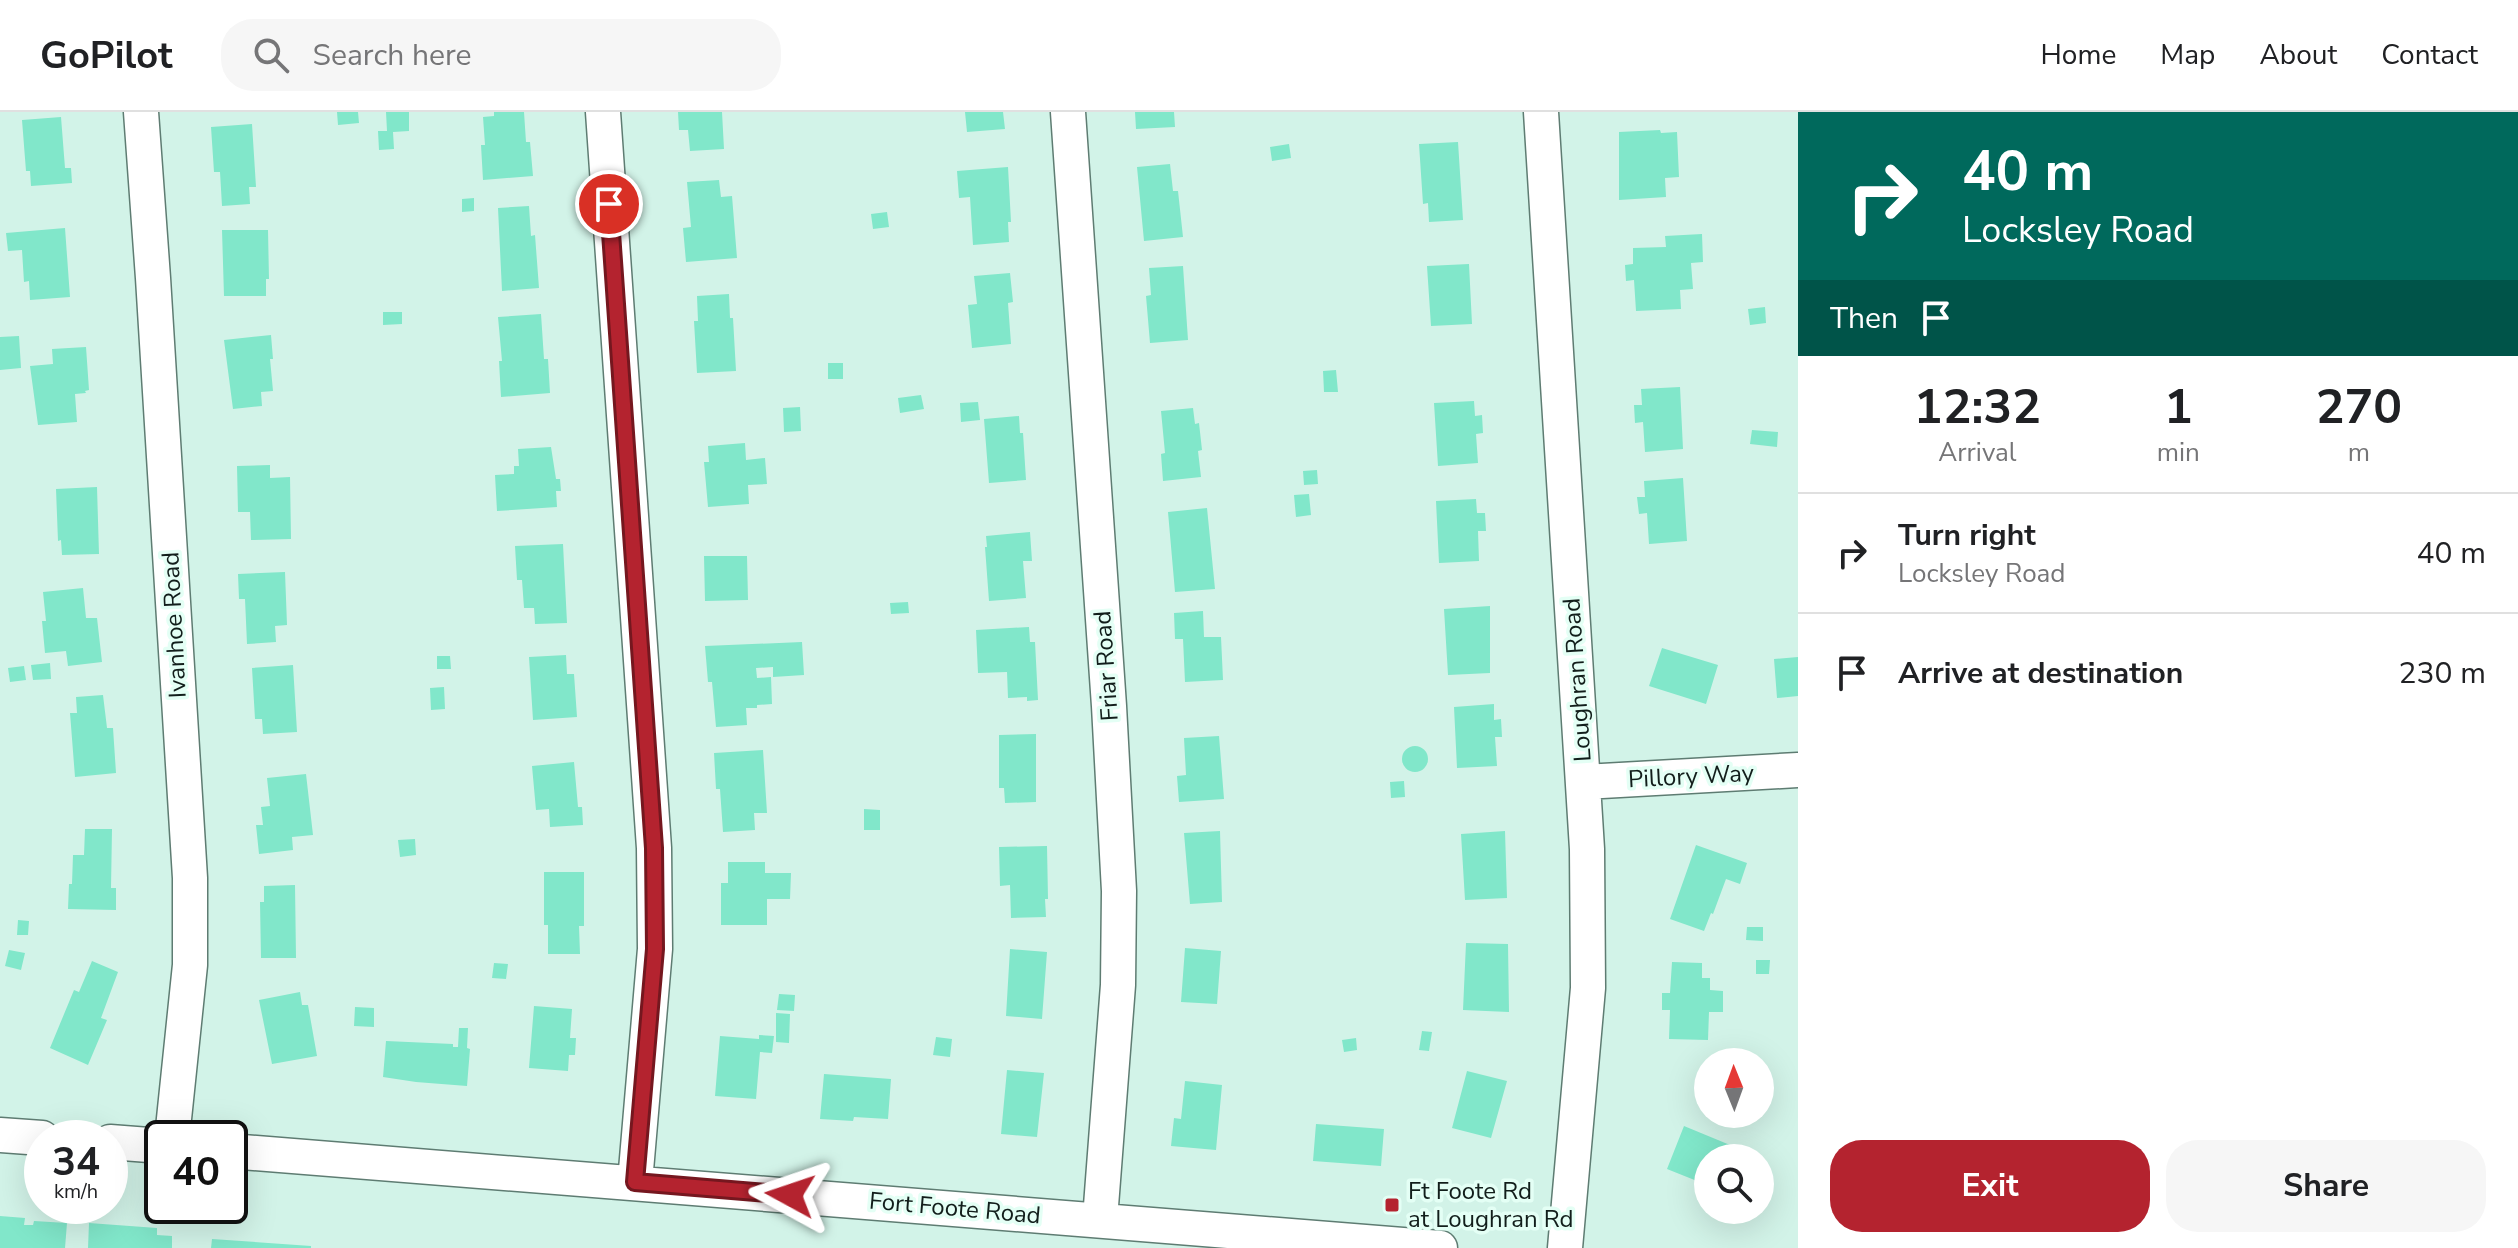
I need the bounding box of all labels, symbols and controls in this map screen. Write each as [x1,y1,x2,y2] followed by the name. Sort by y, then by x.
[221,19,781,91] search box
[40,30,173,81] text: GoPilot
[249,33,293,77] icon: search
[313,35,472,76] text: Search here
[2041,36,2116,74] text: Home
[2160,36,2215,74] text: Map
[2259,36,2337,74] text: About
[2381,36,2478,74] text: Contact
[1962,133,2093,210] text: 40 m
[1830,144,1934,248] icon: right
[575,170,643,238] pin
[587,182,631,226] icon: arrive
[1962,206,2194,255] text: Locksley Road
[1914,296,1958,340] icon: arrive
[1830,298,1898,339] text: Then
[1914,374,2041,440] text: 12:32
[2164,374,2193,440] text: 1
[2316,374,2402,440] text: 270
[1938,435,2017,470] text: Arrival
[2157,435,2200,470] text: min
[2348,435,2370,470] text: m
[1898,515,2036,556] text: Turn right
[1830,531,1874,575] icon: right
[2417,533,2486,574] text: 40 m
[154,551,194,699] street label: Ivanhoe Road
[1898,556,2066,591] text: Locksley Road
[1555,597,1599,763] street label: Loughran Road
[1086,610,1126,722] street label: Friar Road
[1830,651,1874,695] icon: arrive
[1898,653,2183,694] text: Arrive at destination
[2399,653,2486,694] text: 230 m
[1627,757,1755,795] street label: Pillory Way
[1694,1048,1774,1128] north arrow
[1694,1048,1774,1224] map controls
[144,1120,248,1224] speed limit sign: 40
[52,1135,100,1189] text: 34
[1830,1140,2150,1232] button: Exit
[2166,1140,2486,1232] button: Share
[1694,1144,1774,1224] button: search
[748,1153,832,1237] position arrow
[1408,1175,1573,1235] place label: Ft Foote Rd at Loughran Rd
[54,1178,98,1205] text: km/h
[868,1185,1042,1231] street label: Fort Foote Road
[1383,1196,1401,1214] marker: Ft Foote Rd at Loughran Rd

